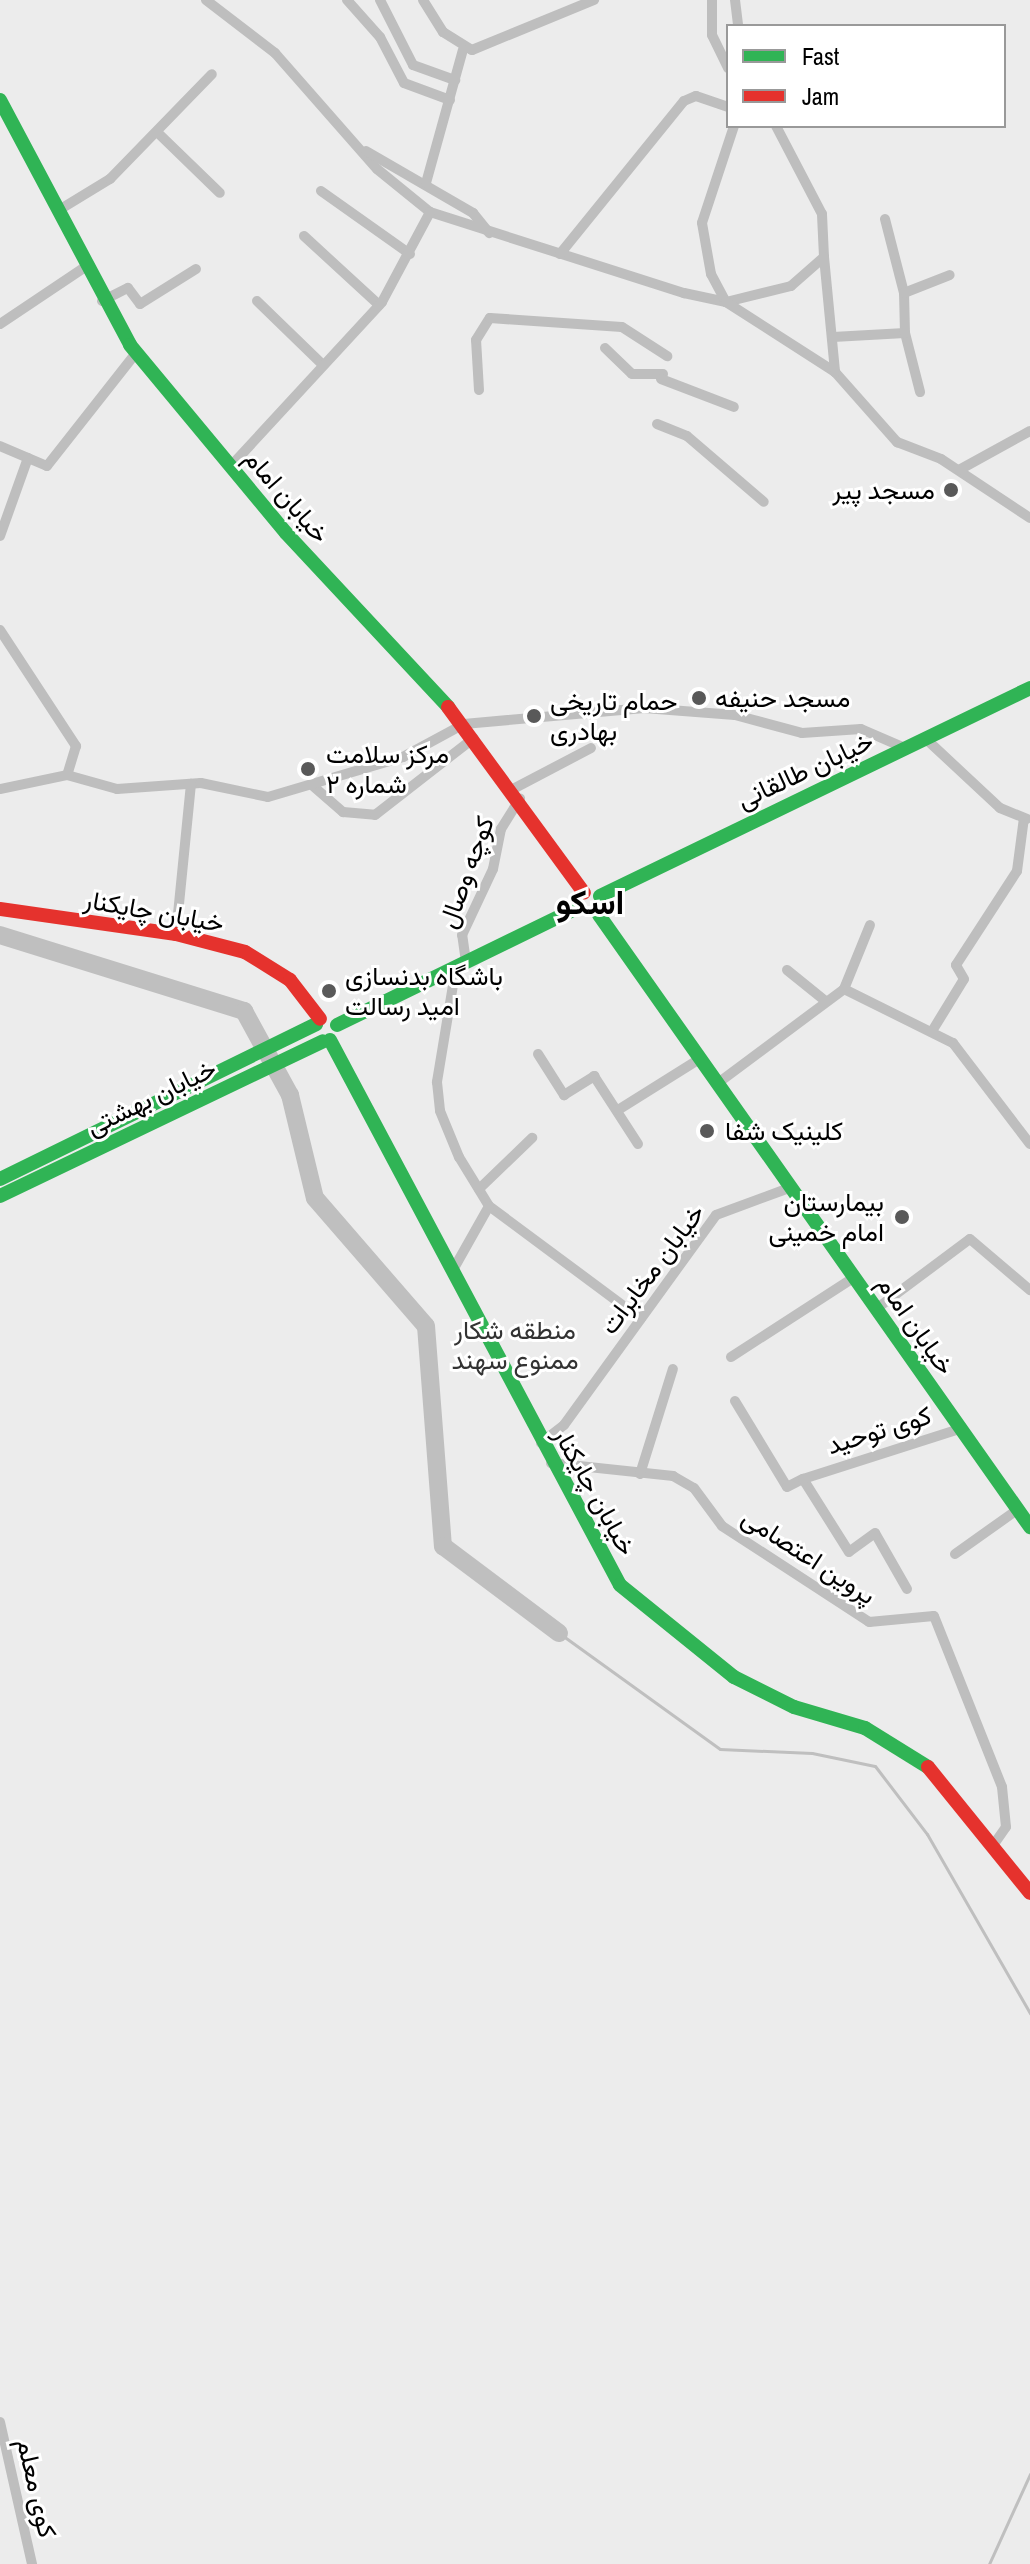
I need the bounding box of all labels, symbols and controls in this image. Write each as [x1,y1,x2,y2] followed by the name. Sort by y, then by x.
[726,24,1006,128] legend
[802,40,839,72] text: Fast
[802,80,839,112] text: Jam
[238,443,336,549] street label: خیابان امام
[832,474,935,506] place label: مسجد پیر
[942,481,960,499] marker: مسجد پیر
[715,682,850,714] place label: مسجد حنیفه
[550,685,678,746] place label: حمام تاریخی بهادری
[690,689,708,707] marker: مسجد حنیفه
[525,707,543,725] marker: حمام تاریخی بهادری
[732,725,878,815] street label: خیابان طالقانی
[326,738,449,800] place label: مرکز سلامت شماره ۲
[297,758,319,780] marker: مرکز سلامت شماره ۲
[431,812,501,932] street label: کوچه وصال
[82,883,226,939] street label: خیابان چایکنار
[556,883,624,923] district label: اسکو
[345,960,503,1022] place label: باشگاه بدنسازی امید رسالت
[320,982,338,1000] marker: باشگاه بدنسازی امید رسالت
[81,1052,221,1142] street label: خیابان بهشتی
[725,1115,843,1147] place label: کلینیک شفا
[696,1120,718,1142] marker: کلینیک شفا
[769,1186,884,1248] place label: بیمارستان امام خمینی
[593,1198,711,1340] street label: خیابان مخابرات
[891,1206,913,1228] marker: بیمارستان امام خمینی
[871,1269,961,1381] street label: خیابان امام
[451,1314,579,1376] park label: منطقه شکار ممنوع سهند
[823,1399,935,1461] street label: کوی توحید
[547,1421,643,1561] street label: خیابان چایکنار
[736,1501,882,1611] street label: پروین اعتصامی
[10,2435,64,2541] street label: کوی معلم

